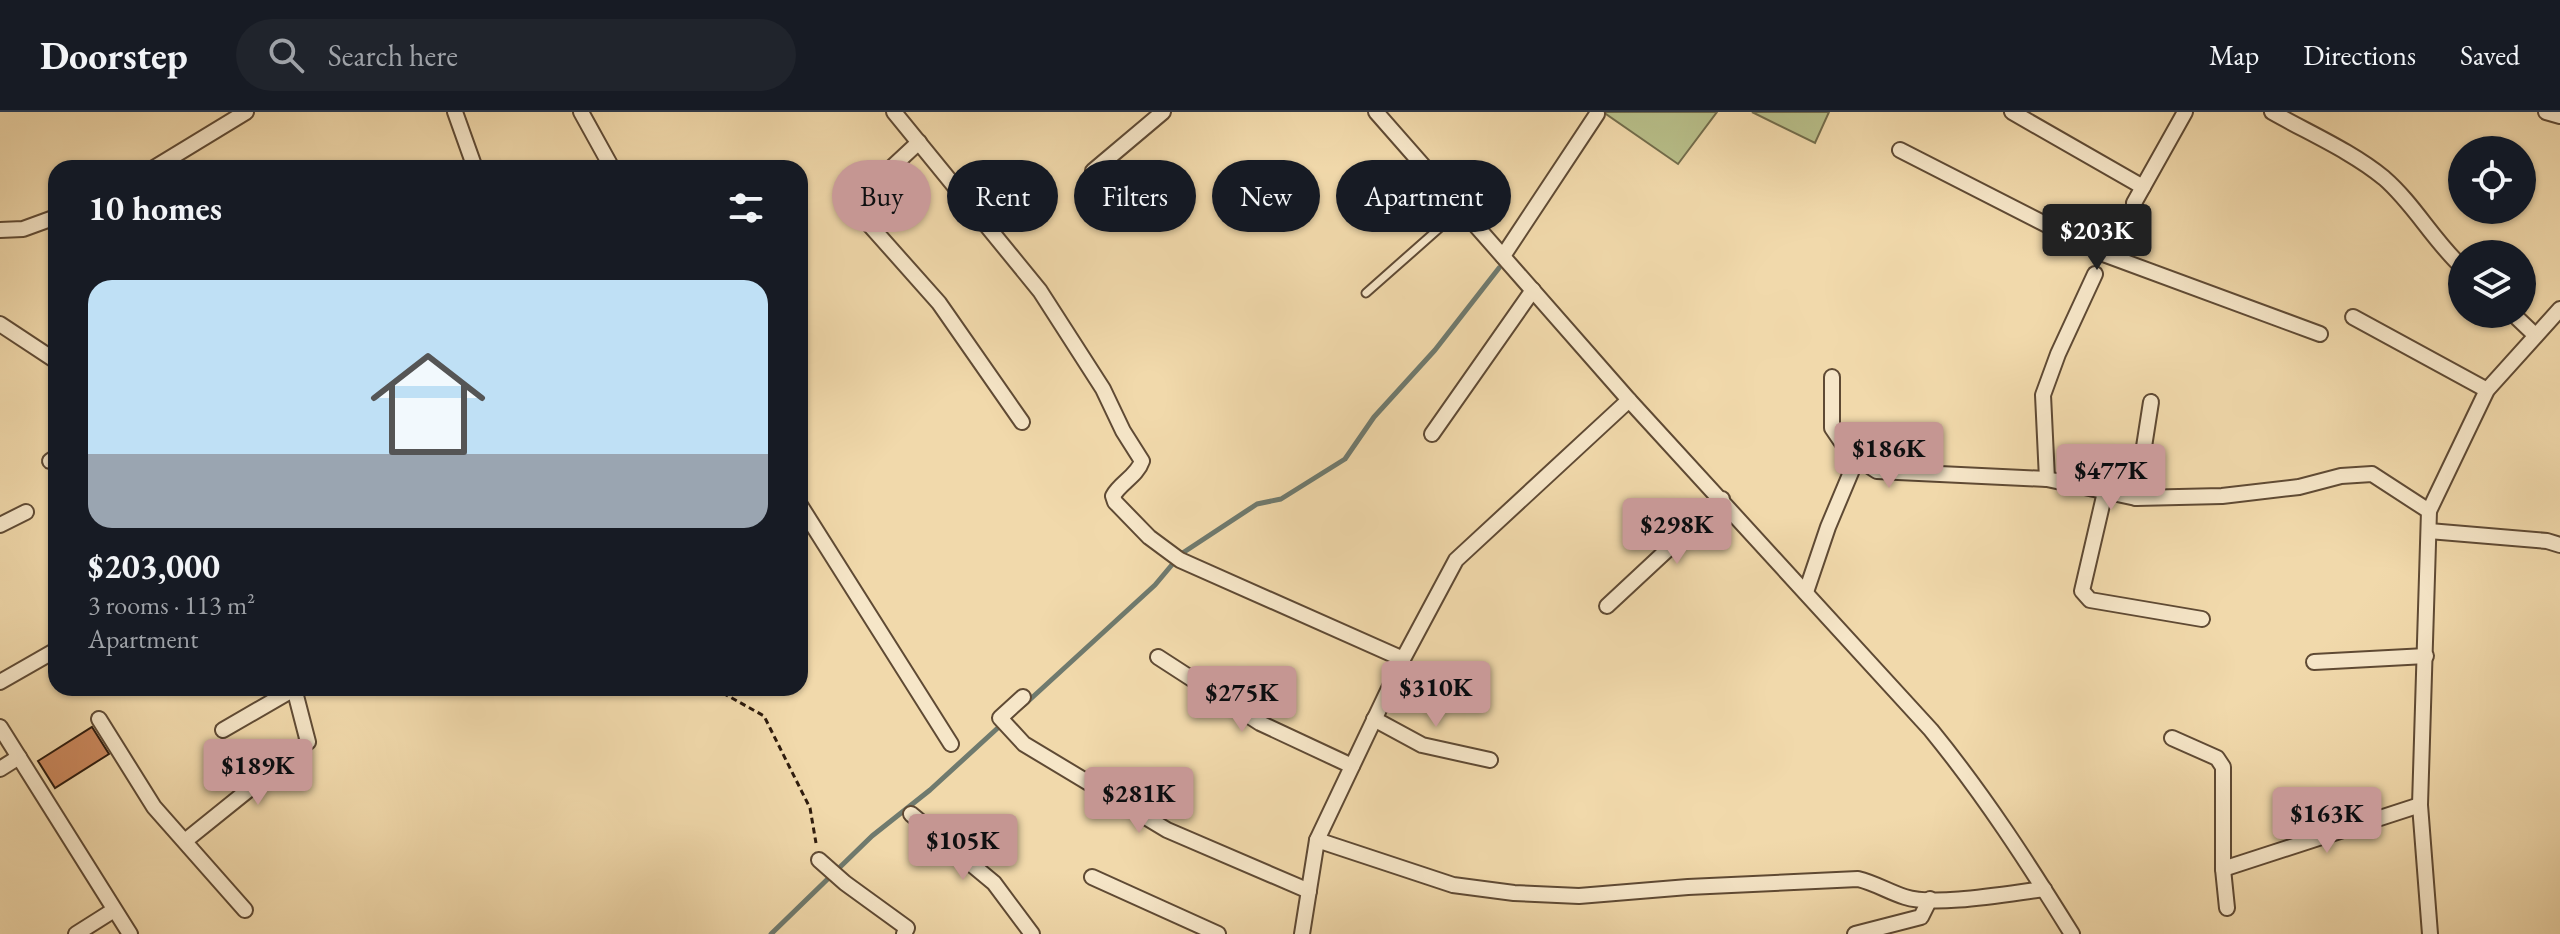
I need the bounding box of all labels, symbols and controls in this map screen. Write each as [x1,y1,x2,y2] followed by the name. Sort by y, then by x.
[236,19,796,91] search box
[40,31,188,80] text: Doorstep
[264,33,308,77] icon: search
[328,36,458,75] text: Search here
[2209,37,2259,73] text: Map
[2303,37,2416,73] text: Directions
[2460,37,2520,73] text: Saved
[2448,136,2536,328] map controls
[2448,136,2536,224] button: locate
[832,160,931,232] chip: Buy
[947,160,1058,232] chip: Rent
[1074,160,1196,232] chip: Filters
[1212,160,1320,232] chip: New
[1336,160,1511,232] chip: Apartment
[88,186,222,230] text: 10 homes
[724,186,768,230] icon: filters
[2041,204,2153,272] pin: $203K
[2060,213,2134,247] text: $203K
[2448,240,2536,328] button: layers
[356,332,500,476] icon: home
[1833,422,1945,490] pin: $186K
[1852,431,1926,465] text: $186K
[2055,444,2167,512] pin: $477K
[2074,453,2148,487] text: $477K
[1621,498,1733,566] pin: $298K
[1640,507,1714,541] text: $298K
[88,544,220,588] text: $203,000
[88,588,255,622] text: 3 rooms · 113 m²
[88,622,198,656] text: Apartment
[1380,661,1492,729] pin: $310K
[1186,666,1298,734] pin: $275K
[1399,670,1473,704] text: $310K
[1205,675,1279,709] text: $275K
[202,739,314,807] pin: $189K
[221,748,295,782] text: $189K
[1083,767,1195,835] pin: $281K
[1102,776,1176,810] text: $281K
[2271,787,2383,855] pin: $163K
[2290,796,2364,830] text: $163K
[907,814,1019,882] pin: $105K
[926,823,1000,857] text: $105K

